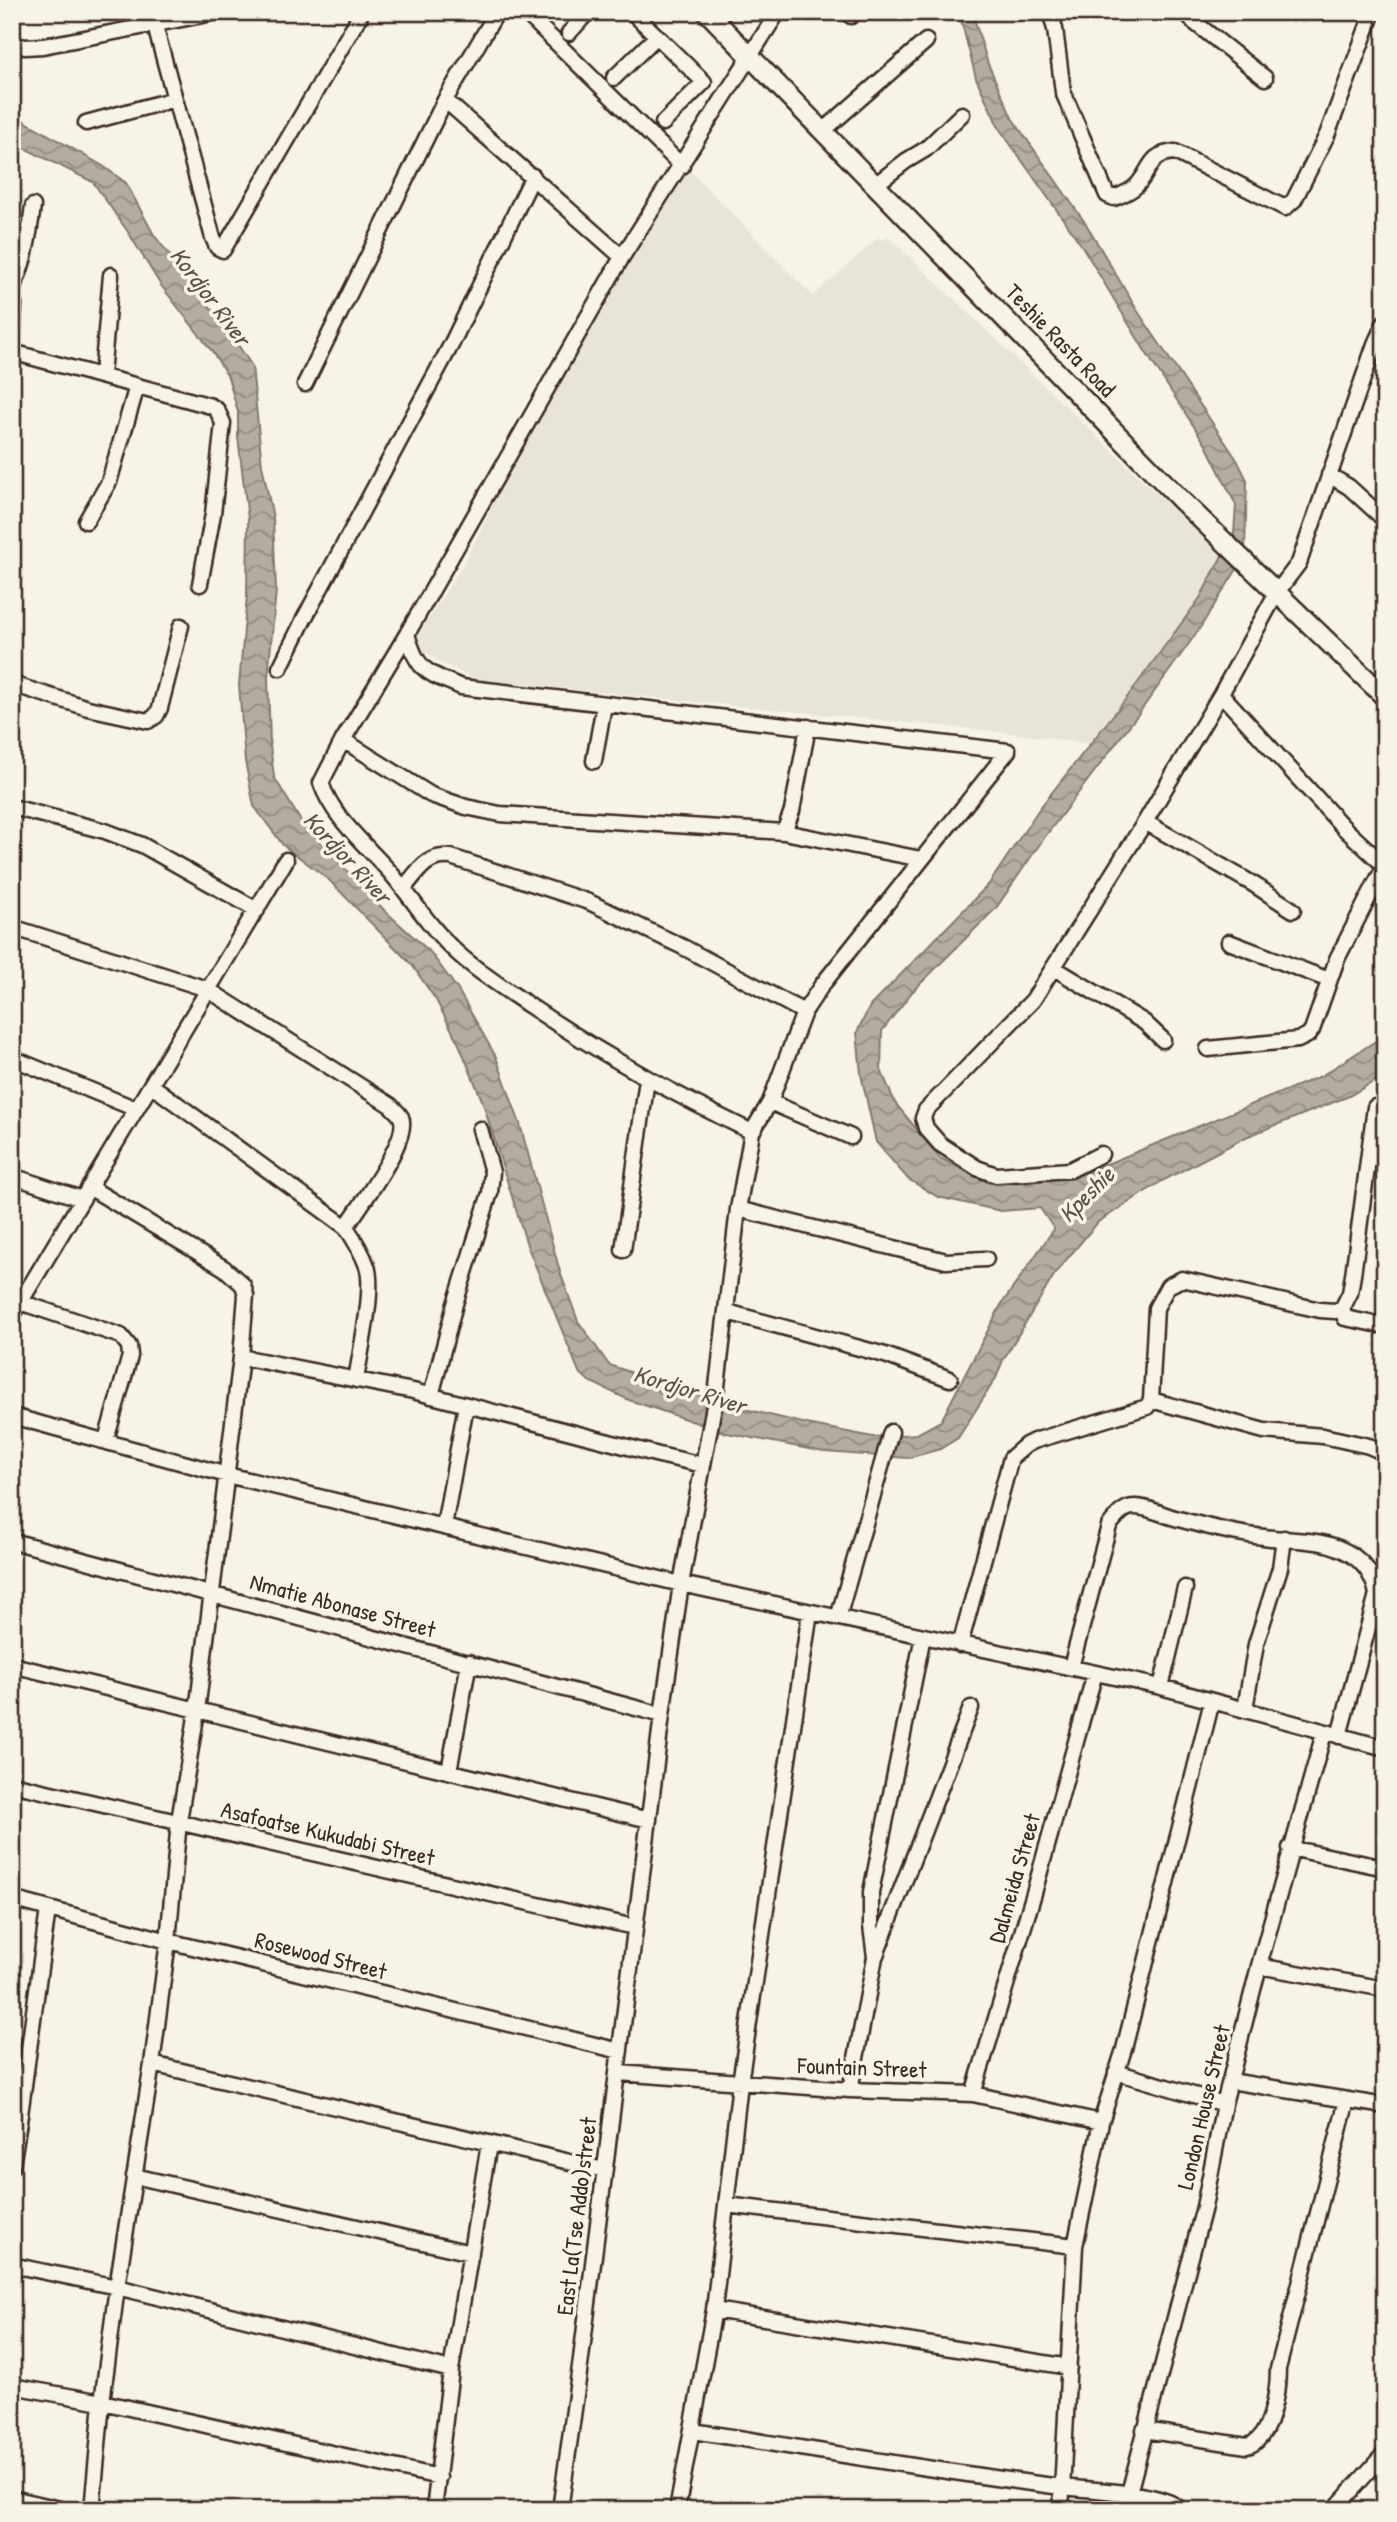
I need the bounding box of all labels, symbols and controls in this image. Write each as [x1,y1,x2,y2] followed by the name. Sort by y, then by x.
[163,240,260,354] water label: Kordjor River
[999,277,1123,403] street label: Teshie Rasta Road
[297,804,401,912] water label: Kordjor River
[1051,1158,1123,1230] water label: Kpeshie
[630,1357,753,1422] water label: Kordjor River
[247,1565,440,1645] street label: Nmatie Abonase Street
[218,1793,439,1873] street label: Asafoatse Kukudabi Street
[981,1809,1048,1946] street label: Dalmeida Street
[252,1924,391,1987] street label: Rosewood Street
[1169,2021,1237,2192] street label: London House Street
[796,2049,928,2085] street label: Fountain Street
[548,2114,604,2317] street label: East La(Tse Addo)street

